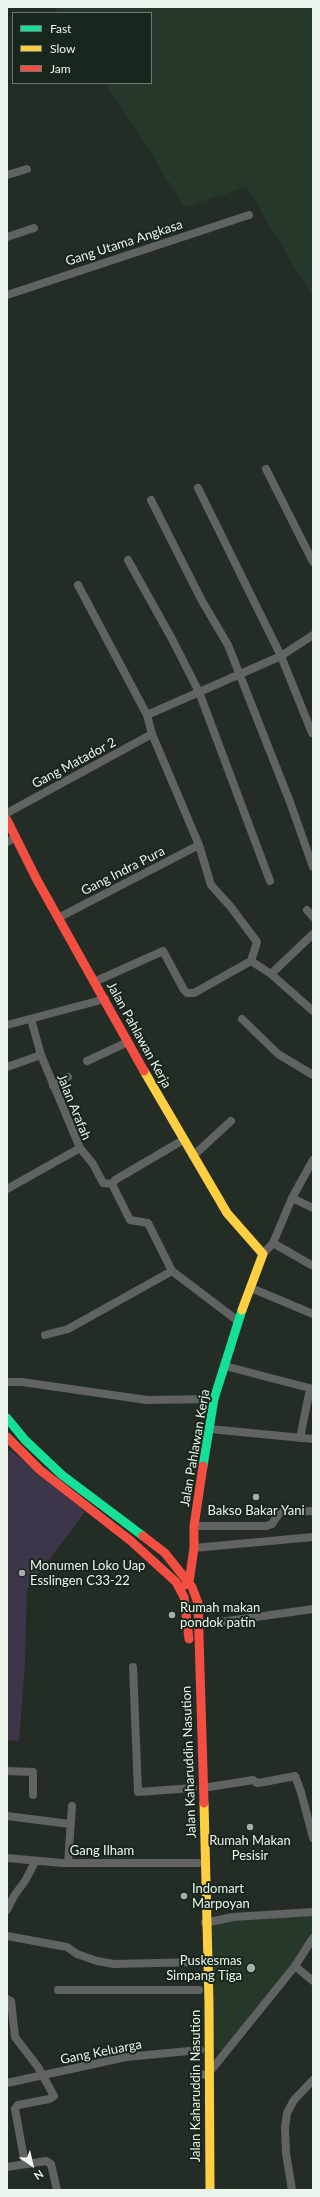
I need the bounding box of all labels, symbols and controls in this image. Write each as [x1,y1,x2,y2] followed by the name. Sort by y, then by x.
[12,12,152,84] legend
[50,21,71,36] text: Fast
[50,41,75,56] text: Slow
[50,61,71,76] text: Jam
[63,217,185,269] street label: Gang Utama Angkasa
[29,734,119,792] street label: Gang Matador 2
[79,843,167,899] street label: Gang Indra Pura
[103,979,175,1091] street label: Jalan Pahlawan Kerja
[54,1072,94,1142] street label: Jalan Arafah
[177,1388,213,1508] street label: Jalan Pahlawan Kerja
[251,1492,261,1502] marker: Bakso Bakar Yani
[207,1503,305,1519] place label: Bakso Bakar Yani
[30,1558,145,1589] place label: Monumen Loko Uap Esslingen C33-22
[17,1568,27,1578] marker: Monumen Loko Uap Esslingen C33-22
[180,1600,260,1631] place label: Rumah makan pondok patin
[167,1610,177,1620] marker: Rumah makan pondok patin
[179,1686,199,1838] street label: Jalan Kaharuddin Nasution
[245,1822,255,1832] marker: Rumah Makan Pesisir
[209,1833,291,1864] place label: Rumah Makan Pesisir
[70,1843,134,1859] street label: Gang Ilham
[192,1881,250,1912] place label: Indomart Marpoyan
[179,1891,189,1901] marker: Indomart Marpoyan
[166,1953,242,1984] place label: Puskesmas Simpang Tiga
[245,1962,257,1974] marker: Puskesmas Simpang Tiga
[188,2010,204,2162] street label: Jalan Kaharuddin Nasution
[59,2036,143,2068] street label: Gang Keluarga
[12,2145,52,2185] north arrow
[32,2168,46,2183] text: N

